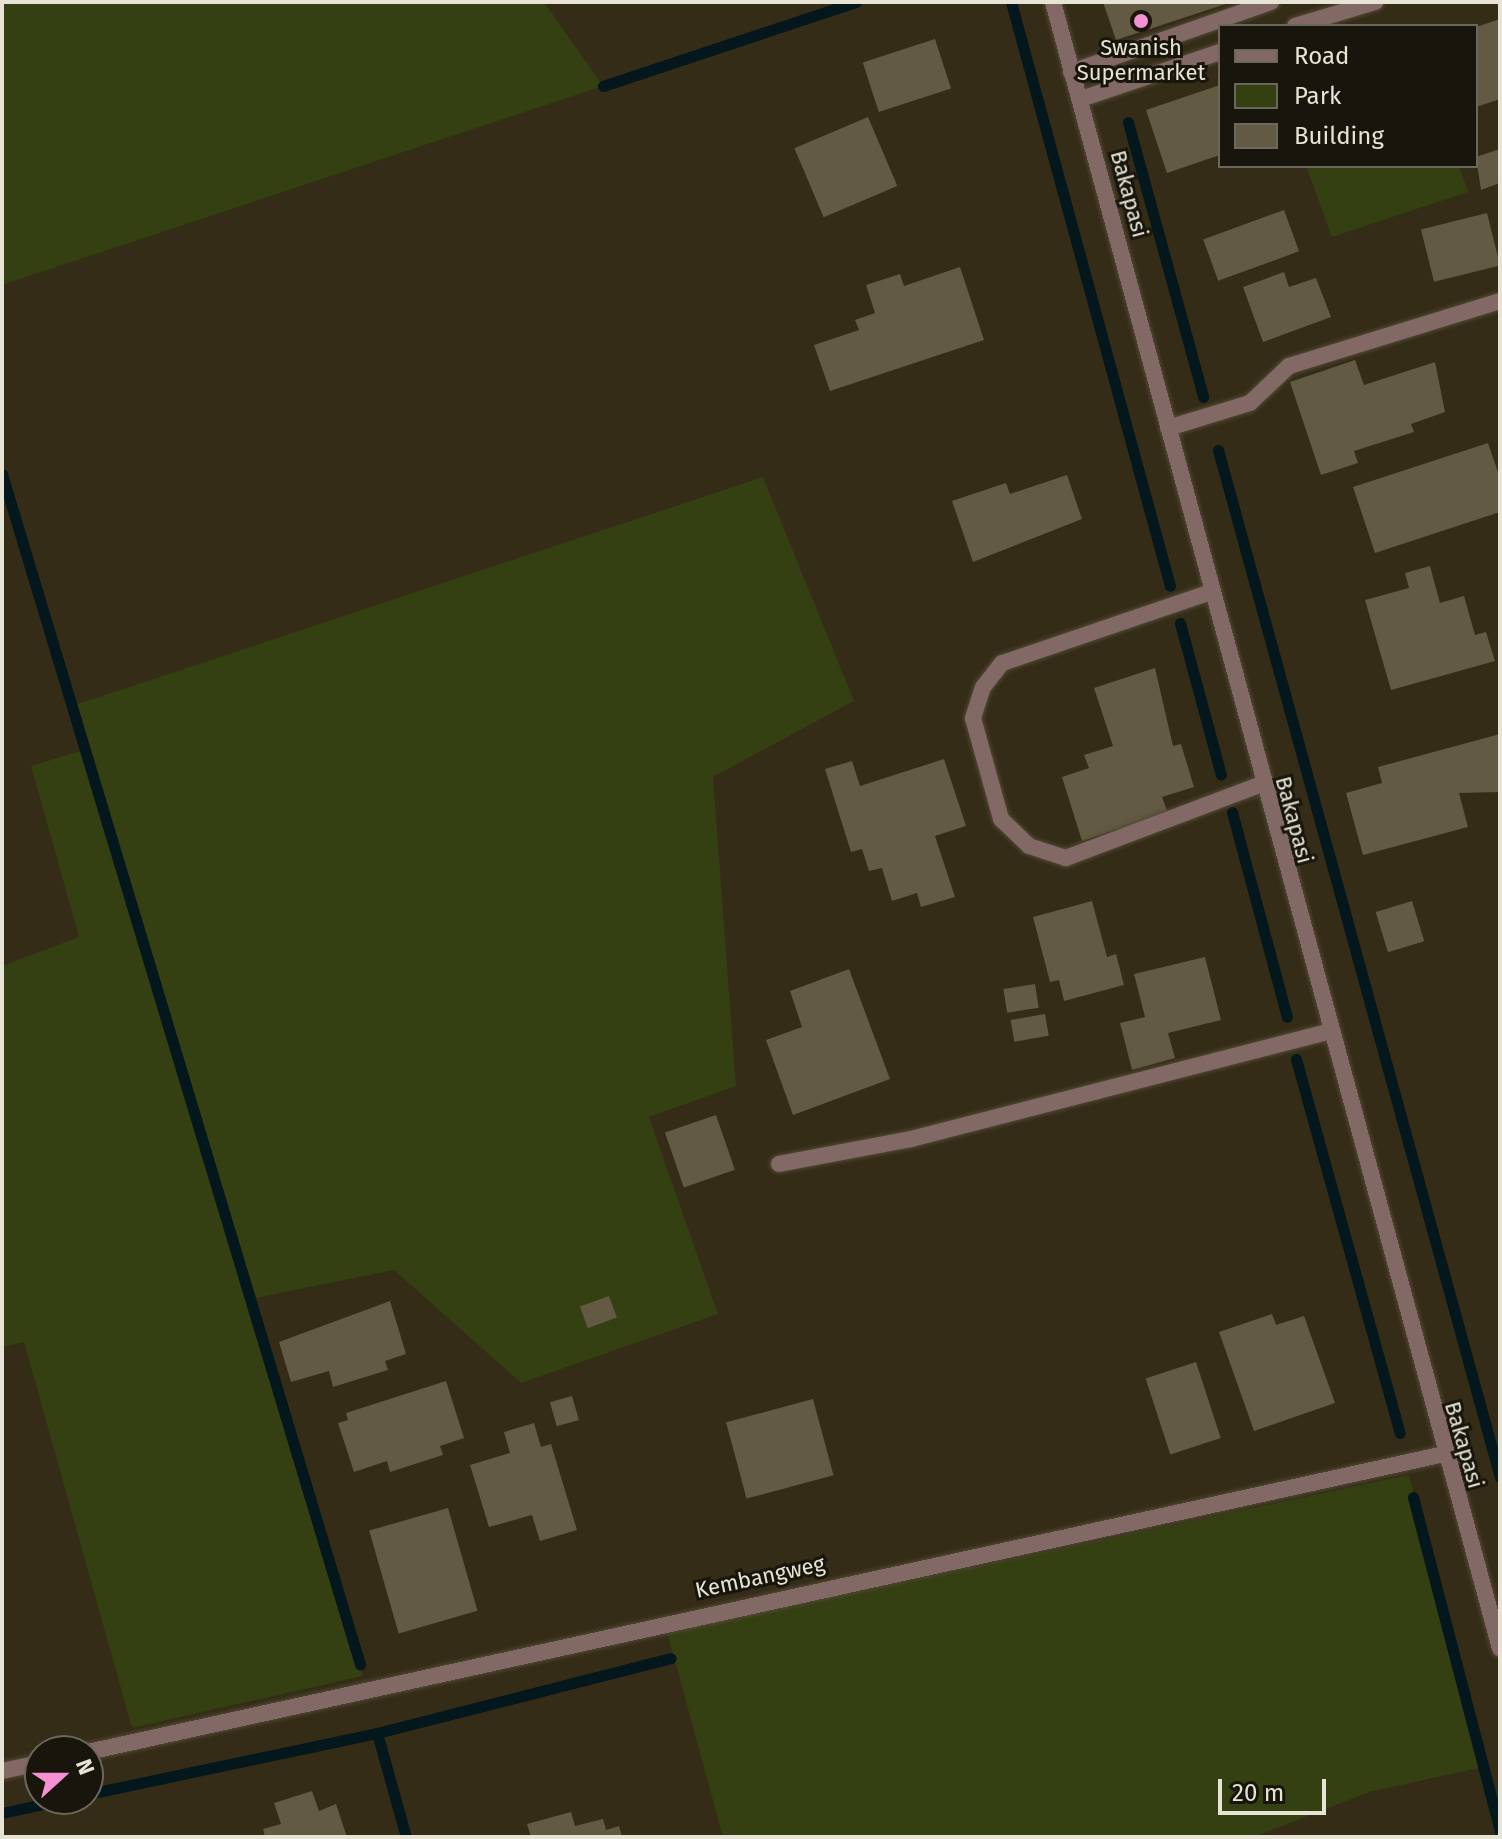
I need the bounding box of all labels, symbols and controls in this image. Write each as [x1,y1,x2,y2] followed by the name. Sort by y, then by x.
[1132,12,1150,30] marker: Swanish Supermarket
[1218,24,1478,168] legend
[1077,34,1205,86] place label: Swanish Supermarket
[1294,42,1349,70] text: Road
[1294,82,1341,110] text: Park
[1294,122,1384,150] text: Building
[1105,147,1153,241] street label: Bakapasi
[1270,773,1318,867] street label: Bakapasi
[1439,1398,1489,1492] street label: Bakapasi
[693,1550,827,1604] street label: Kembangweg
[24,1735,104,1815] north arrow
[70,1755,100,1779] text: N
[1222,1763,1330,1813] scale bar
[1232,1779,1284,1807] text: 20 m

